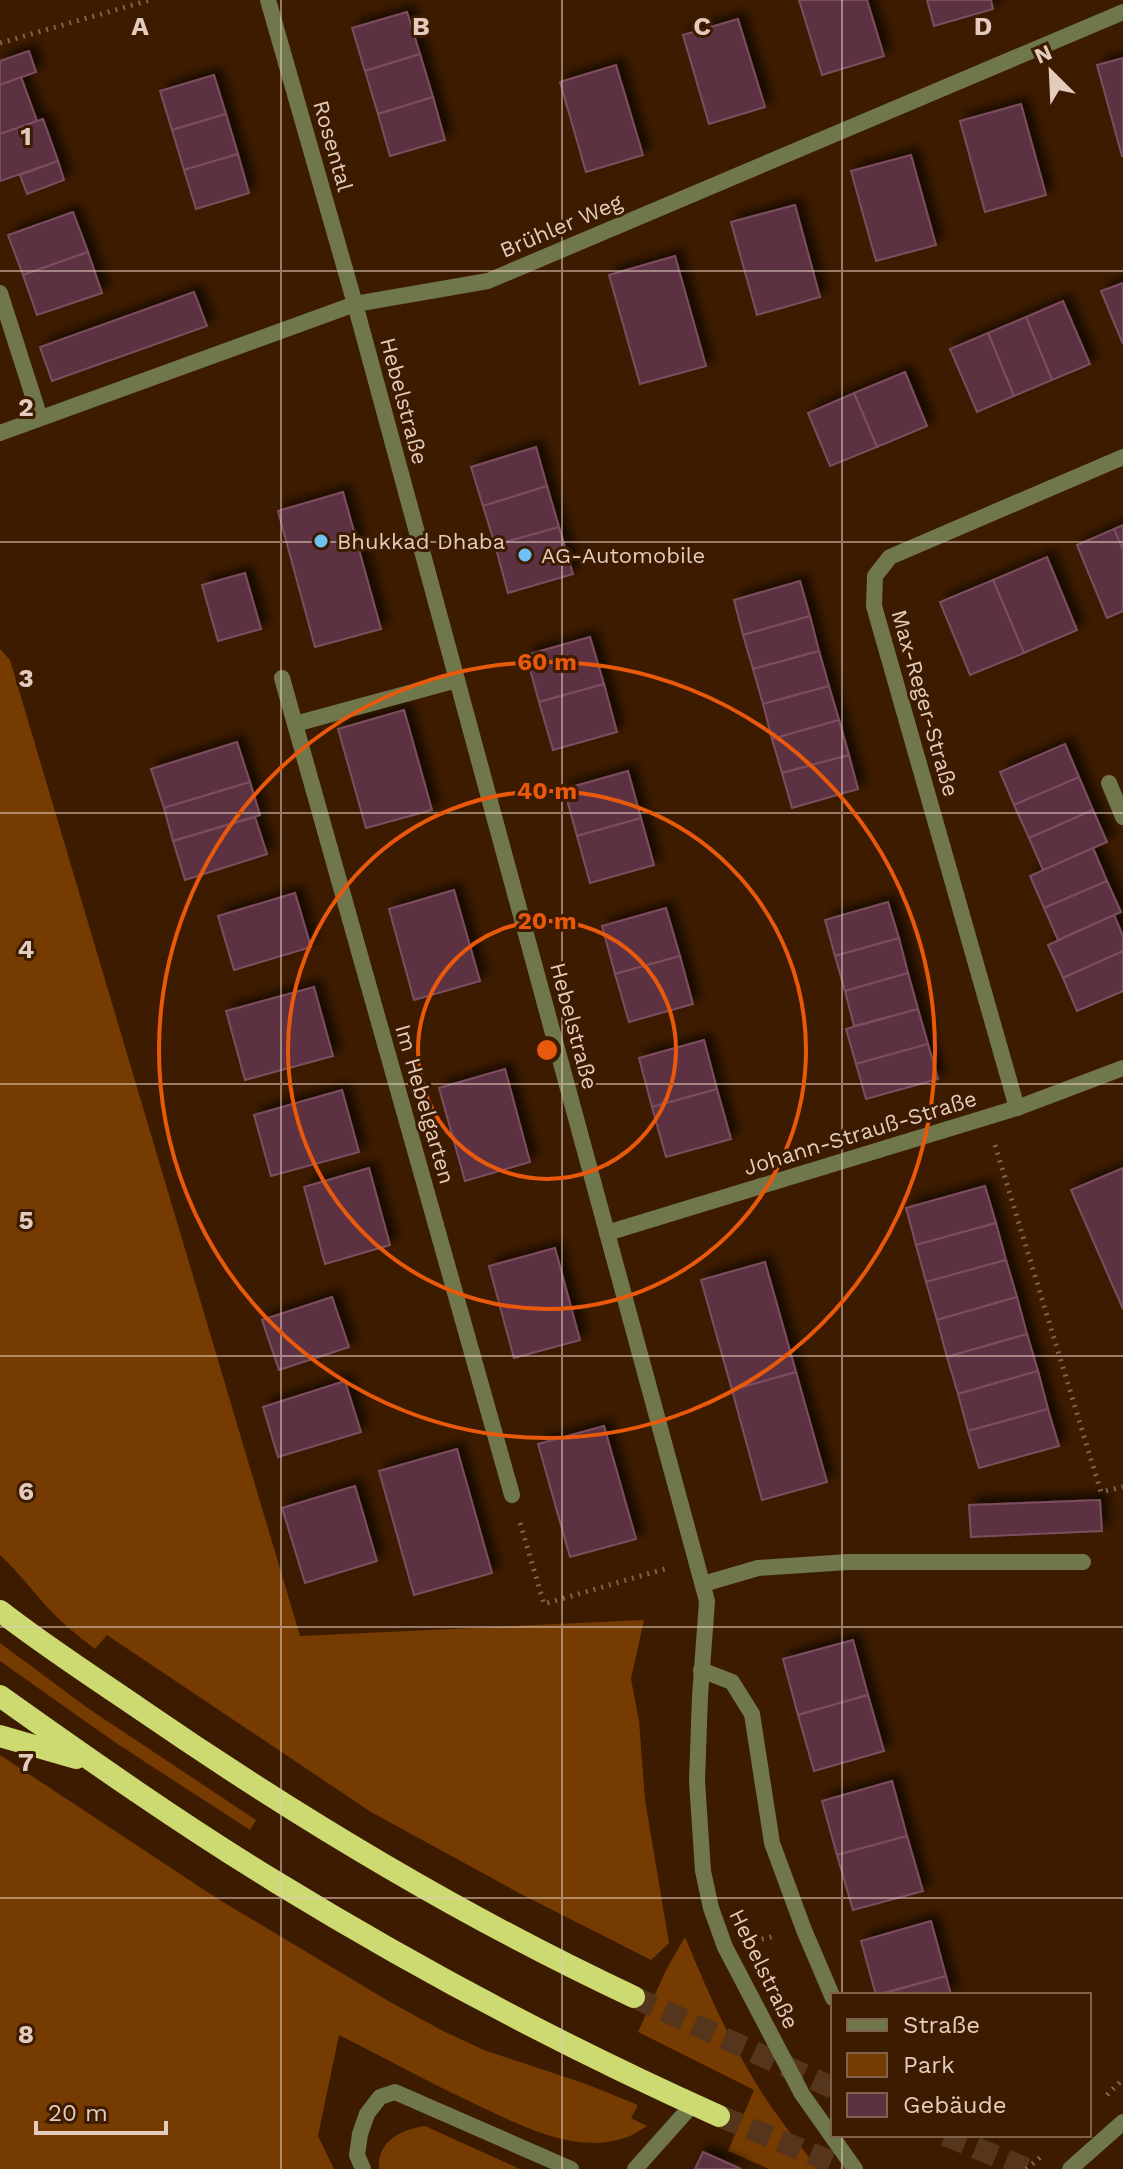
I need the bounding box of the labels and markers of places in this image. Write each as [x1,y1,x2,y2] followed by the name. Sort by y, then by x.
[337,529,505,554] place label: Bhukkad Dhaba
[312,532,330,550] marker: Bhukkad Dhaba
[541,543,705,568] place label: AG-Automobile
[516,546,534,564] marker: AG-Automobile
[533,1036,561,1064] centre of rings

